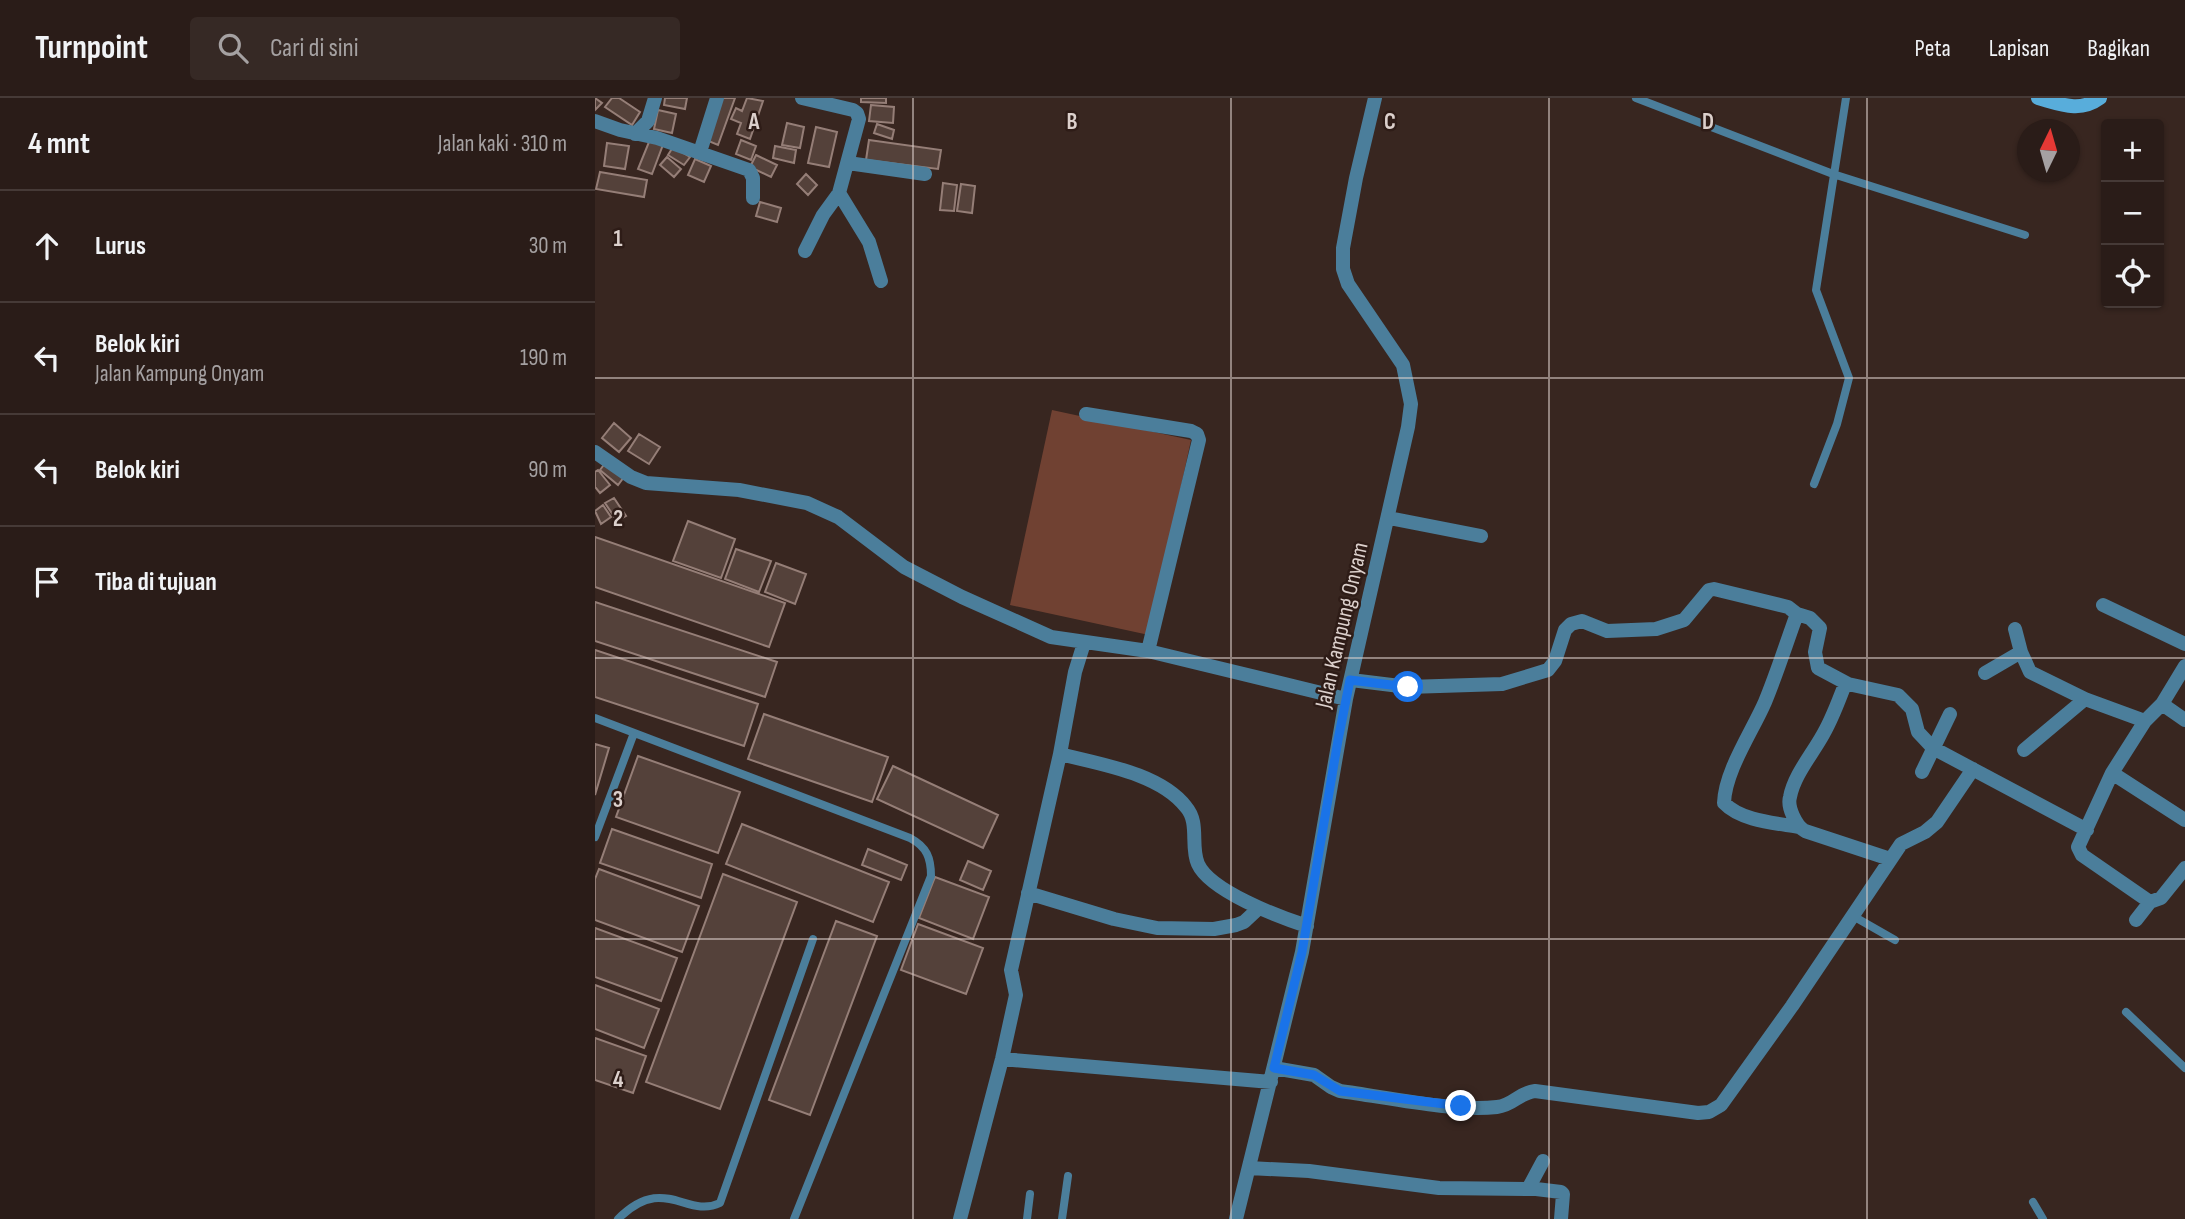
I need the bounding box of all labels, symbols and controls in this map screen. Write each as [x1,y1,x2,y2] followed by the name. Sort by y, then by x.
[190,17,680,80] search box
[35,28,148,68] text: Turnpoint
[214,29,252,67] icon: search
[270,33,359,64] text: Cari di sini
[1915,34,1951,63] text: Peta
[1989,34,2049,63] text: Lapisan
[2087,34,2150,63] text: Bagikan
[748,108,761,136] text: A
[1067,108,1078,136] text: B
[1384,108,1396,136] text: C
[1702,108,1714,136] text: D
[2017,119,2080,182] north arrow
[2101,119,2164,308] map controls
[2101,119,2164,182] button: +
[28,126,90,162] text: 4 mnt
[438,130,567,158] text: Jalan kaki · 310 m
[2101,182,2164,245] button: −
[613,225,623,253] text: 1
[28,227,66,265] icon: ahead
[95,231,146,262] text: Lurus
[529,232,567,260] text: 30 m
[2101,245,2164,308] button: locate
[95,329,180,360] text: Belok kiri
[28,339,66,377] icon: left
[520,344,567,372] text: 190 m
[95,360,264,388] text: Jalan Kampung Onyam
[28,451,66,489] icon: left
[95,455,180,486] text: Belok kiri
[528,456,567,484] text: 90 m
[613,505,623,533] text: 2
[1309,540,1375,712] street label: Jalan Kampung Onyam
[28,563,66,601] icon: arrive
[95,567,217,598] text: Tiba di tujuan
[1392,671,1423,702] route start
[613,786,623,814] text: 3
[613,1066,624,1094] text: 4
[1445,1090,1476,1121] route end

